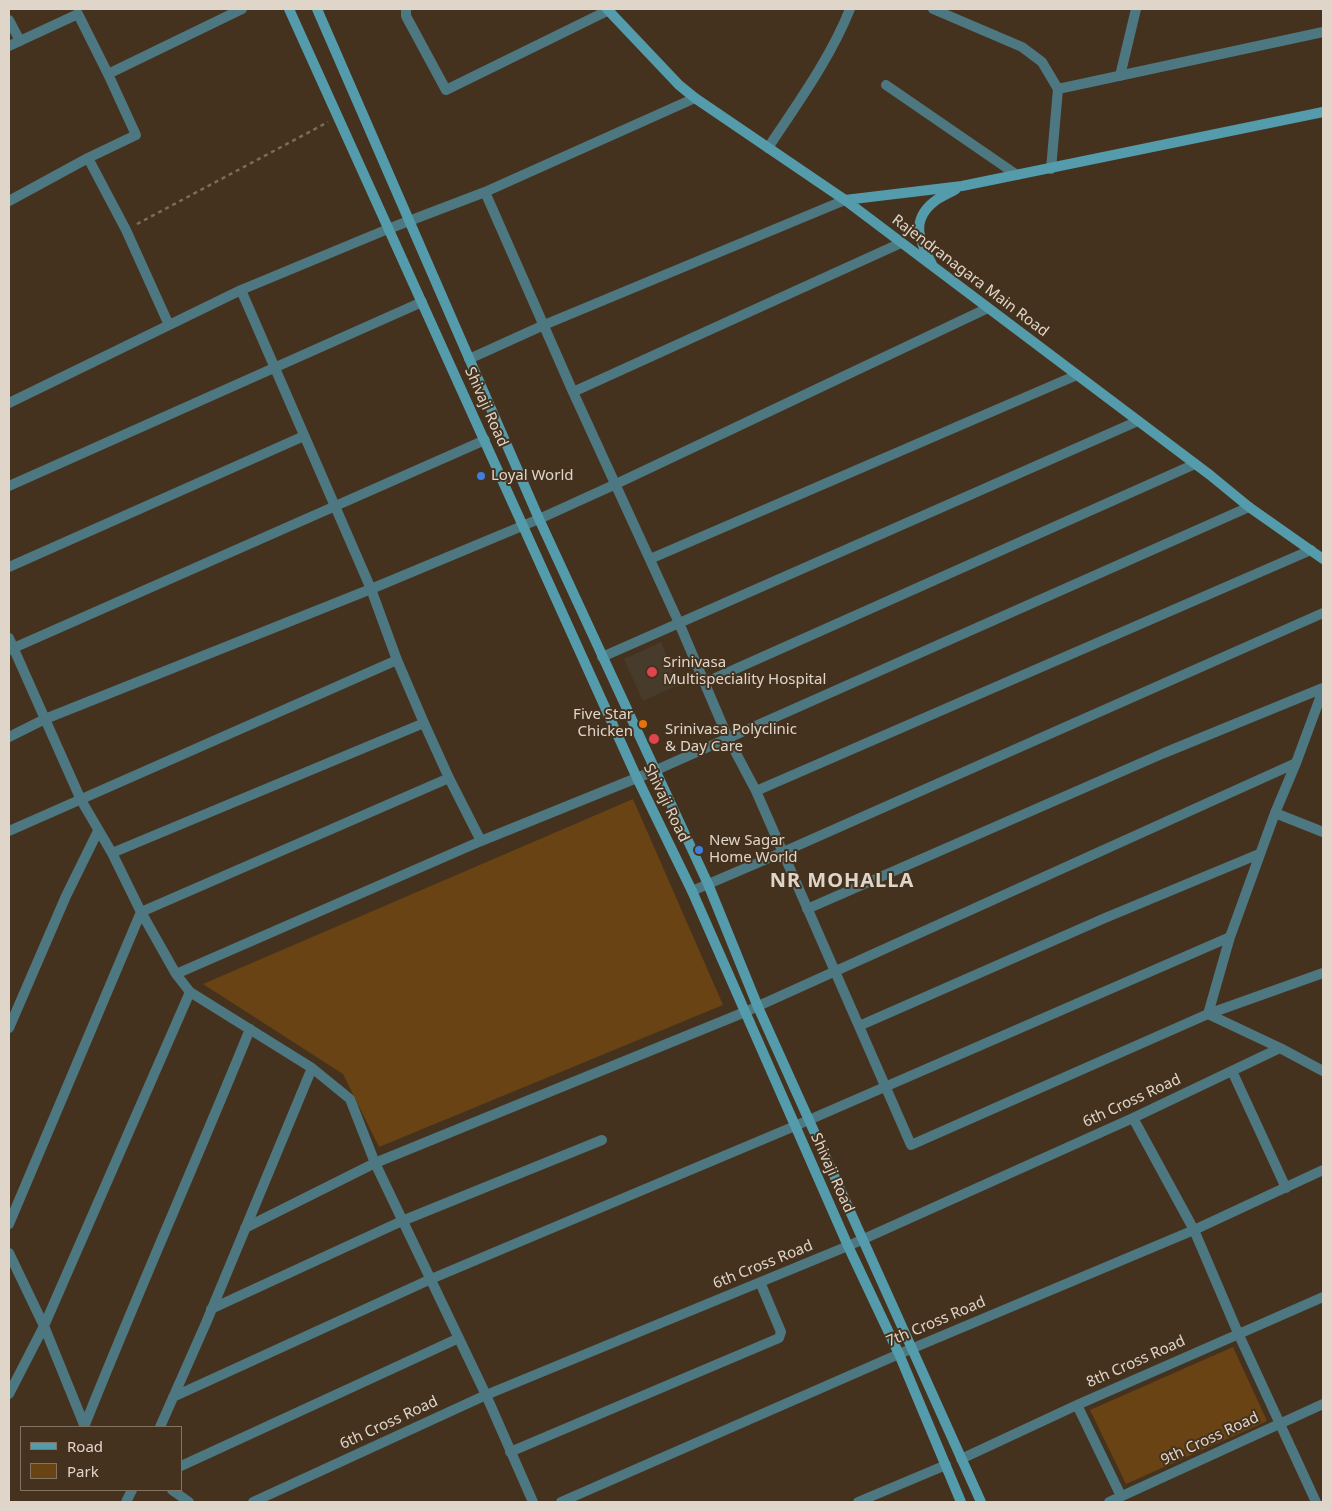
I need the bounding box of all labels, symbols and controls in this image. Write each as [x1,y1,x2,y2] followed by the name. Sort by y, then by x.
[888,211,1052,341] street label: Rajendranagara Main Road
[460,364,512,450] street label: Shivaji Road
[491,467,573,485] place label: Loyal World
[475,470,487,482] marker: Loyal World
[663,654,826,689] place label: Srinivasa Multispeciality Hospital
[645,665,659,679] marker: Srinivasa Multispeciality Hospital
[573,706,633,741] place label: Five Star Chicken
[637,718,649,730] marker: Five Star Chicken
[665,721,797,756] place label: Srinivasa Polyclinic & Day Care
[647,732,661,746] marker: Srinivasa Polyclinic & Day Care
[639,761,693,845] street label: Shivaji Road
[709,832,798,867] place label: New Sagar Home World
[693,844,705,856] marker: New Sagar Home World
[768,869,916,893] district label: NR MOHALLA
[1080,1070,1184,1132] street label: 6th Cross Road
[806,1130,858,1216] street label: Shivaji Road
[711,1237,815,1293] street label: 6th Cross Road
[884,1293,988,1351] street label: 7th Cross Road
[1084,1332,1188,1392] street label: 8th Cross Road
[337,1392,441,1454] street label: 6th Cross Road
[1158,1408,1262,1470] street label: 9th Cross Road
[20,1426,182,1491] legend
[67,1436,103,1456] text: Road
[67,1461,99,1481] text: Park

